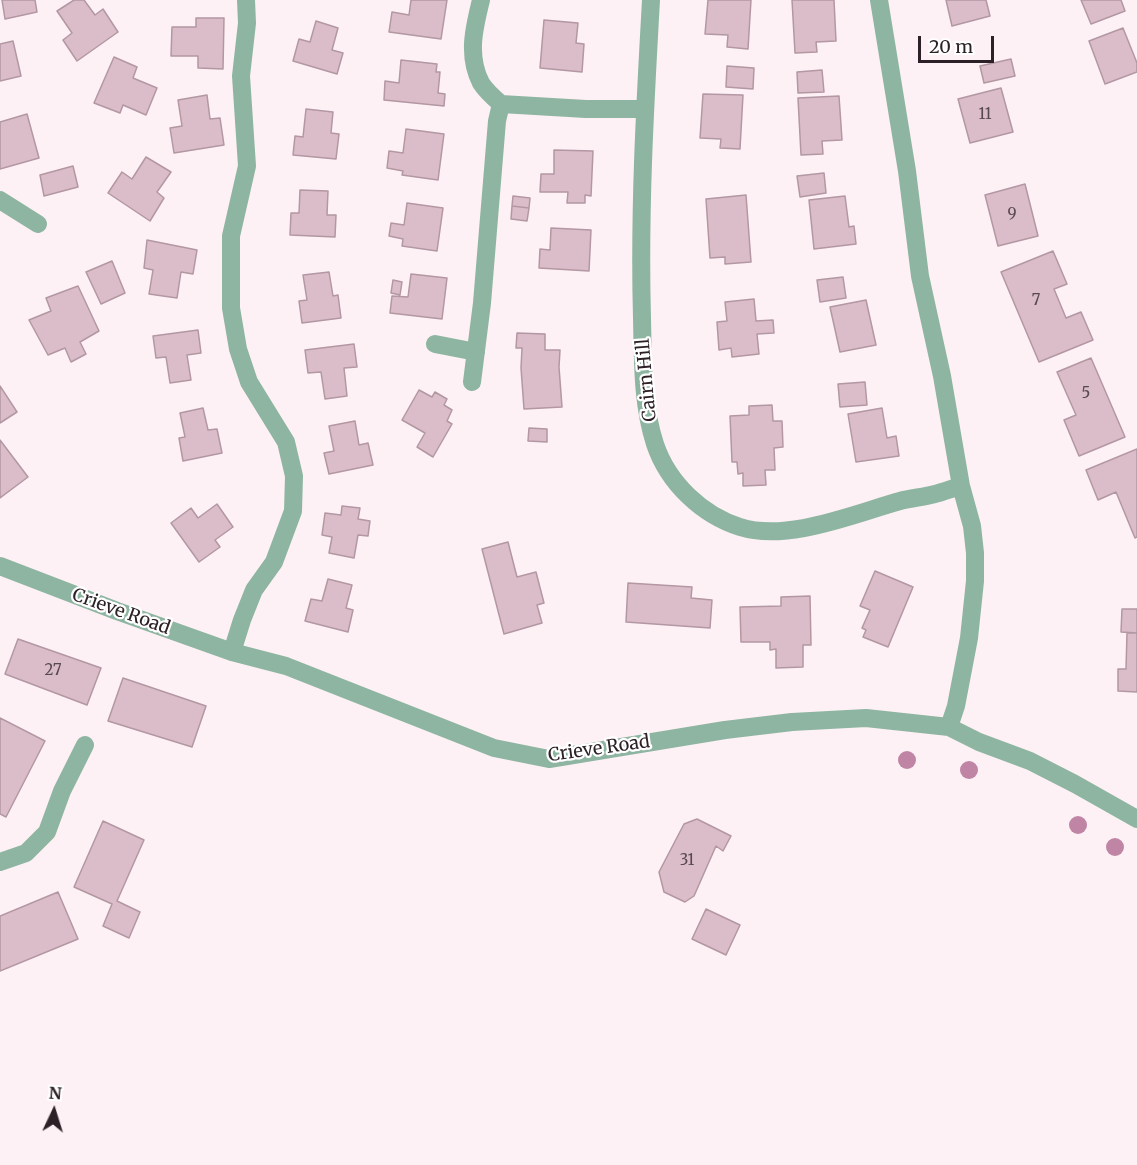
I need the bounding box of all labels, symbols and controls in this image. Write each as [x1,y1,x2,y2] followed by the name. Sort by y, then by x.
[921,24,998,62] scale bar
[929,35,973,58] text: 20 m
[978,106,992,124] house number: 11
[1007,206,1017,224] house number: 9
[1032,292,1040,310] house number: 7
[633,338,661,422] street label: Cairn Hill
[1082,385,1090,403] house number: 5
[69,584,173,640] street label: Crieve Road
[45,662,61,680] house number: 27
[547,731,651,767] street label: Crieve Road
[680,852,694,870] house number: 31
[24,1081,84,1141] north arrow
[48,1083,62,1103] text: N

